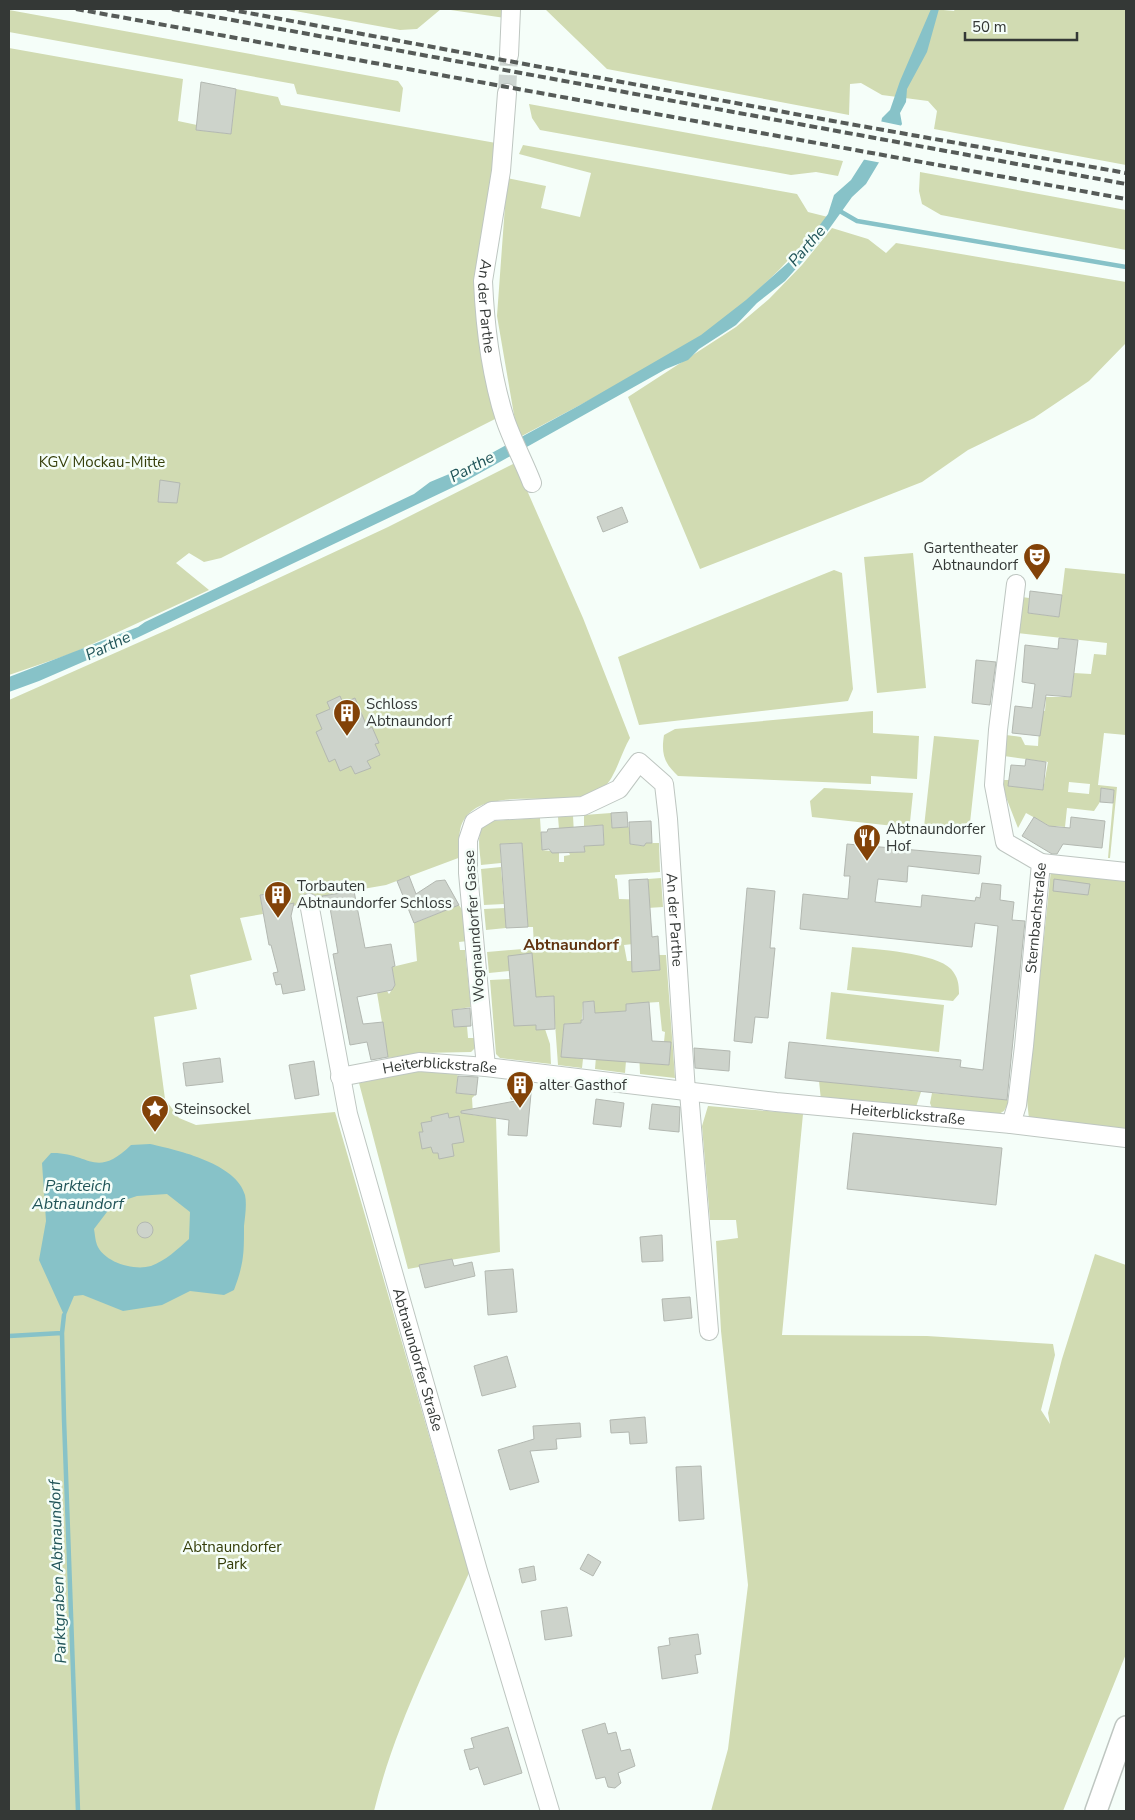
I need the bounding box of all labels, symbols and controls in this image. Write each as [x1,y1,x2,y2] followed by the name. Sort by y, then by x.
[965,10,1078,42] scale bar
[972,17,1007,37] text: 50 m
[783,220,831,271] water label: Parthe
[473,258,500,354] street label: An der Parthe
[446,446,499,488] water label: Parthe
[39,452,165,472] park label: KGV Mockau-Mitte
[923,538,1019,575] place label: Gartentheater Abtnaundorf
[1022,542,1052,581] theatre icon: Gartentheater Abtnaundorf
[82,626,135,666] water label: Parthe
[366,694,453,731] place label: Schloss Abtnaundorf
[332,698,362,737] building icon: Schloss Abtnaundorf
[886,819,986,856] place label: Abtnaundorfer Hof
[852,823,882,862] restaurant icon: Abtnaundorfer Hof
[459,849,489,1003] street label: Wognaundorfer Gasse
[1021,862,1051,974] street label: Sternbachstraße
[662,872,688,967] street label: An der Parthe
[297,876,452,913] place label: Torbauten Abtnaundorfer Schloss
[263,880,293,919] building icon: Torbauten Abtnaundorfer Schloss
[523,934,620,956] district label: Abtnaundorf
[381,1052,498,1079] street label: Heiterblickstraße
[505,1070,535,1109] building icon: alter Gasthof
[539,1075,628,1095] place label: alter Gasthof
[140,1094,170,1133] place icon: Steinsockel
[174,1099,251,1119] place label: Steinsockel
[849,1099,966,1130] street label: Heiterblickstraße
[31,1175,126,1215] water label: Parkteich Abtnaundorf
[388,1286,448,1434] street label: Abtnaundorfer Straße
[44,1478,72,1664] water label: Parktgraben Abtnaundorf
[182,1537,282,1574] park label: Abtnaundorfer Park

